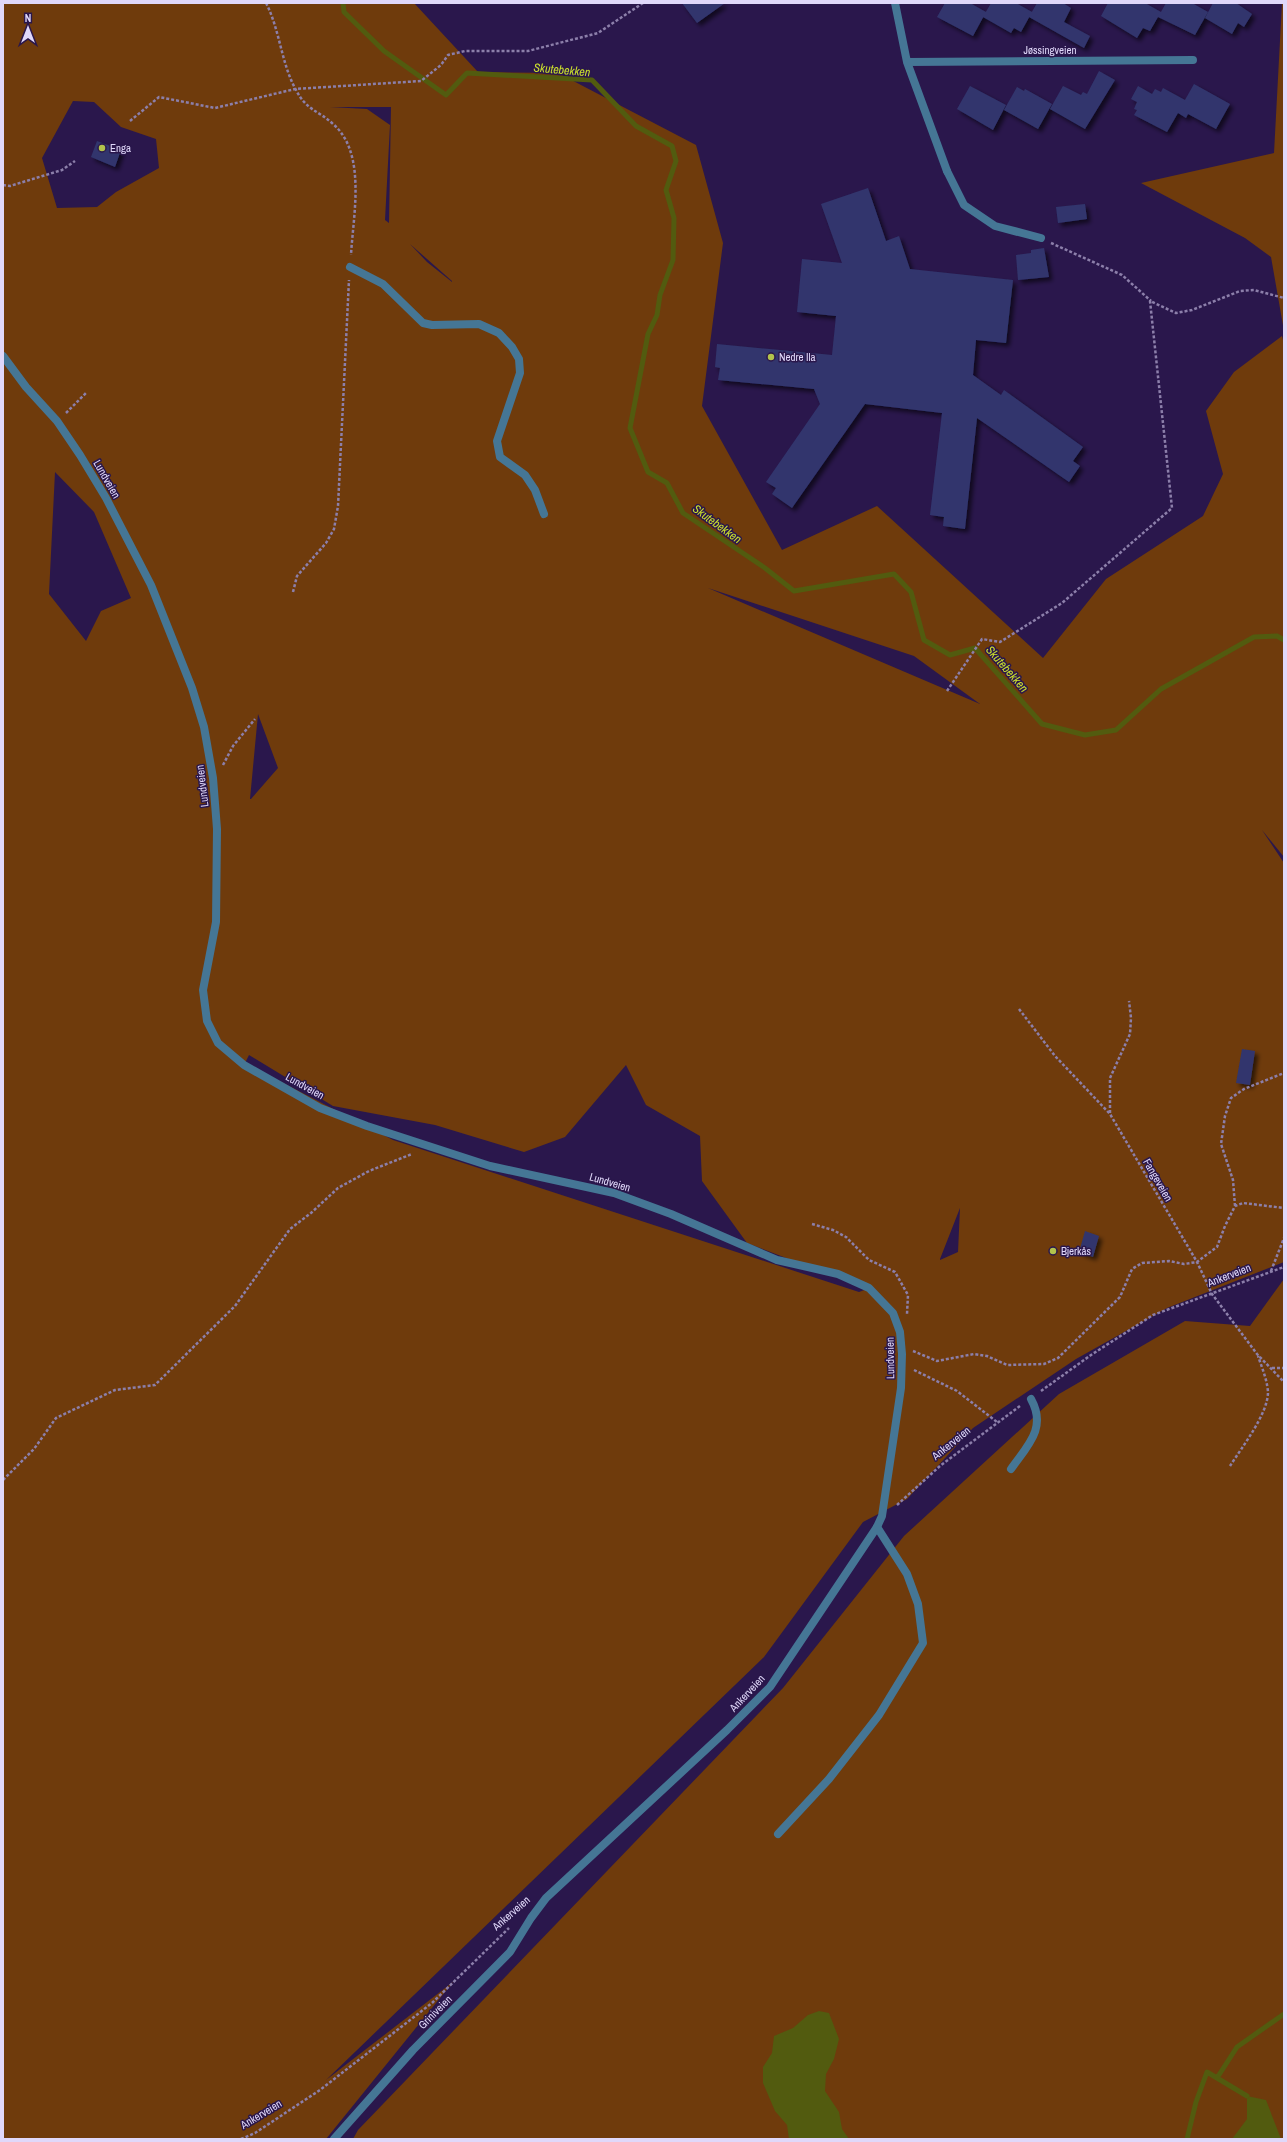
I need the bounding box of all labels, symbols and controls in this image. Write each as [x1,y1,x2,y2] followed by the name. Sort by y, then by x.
[8,8,48,48] north arrow
[25,11,31,25] text: N
[1023,43,1077,57] street label: Jøssingveien
[533,60,591,80] water label: Skutebekken
[110,141,131,155] place label: Enga
[97,143,107,153] marker: Enga
[779,350,816,364] place label: Nedre Ila
[766,352,776,362] marker: Nedre Ila
[90,457,124,501] street label: Lundveien
[689,501,745,547] water label: Skutebekken
[982,642,1032,696] water label: Skutebekken
[192,764,212,808] street label: Lundveien
[283,1070,327,1102] street label: Lundveien
[1140,1156,1176,1204] street label: Fangeveien
[588,1169,632,1195] street label: Lundveien
[1061,1244,1092,1258] place label: Bjerkås
[1048,1246,1058,1256] marker: Bjerkås
[1204,1260,1253,1290] street label: Ankerveien
[883,1337,897,1379] street label: Lundveien
[928,1423,973,1463] street label: Ankerveien
[726,1672,768,1715] street label: Ankerveien
[488,1893,533,1934] street label: Ankerveien
[415,1992,455,2032] street label: Griniveien
[237,2096,284,2132] street label: Ankerveien

